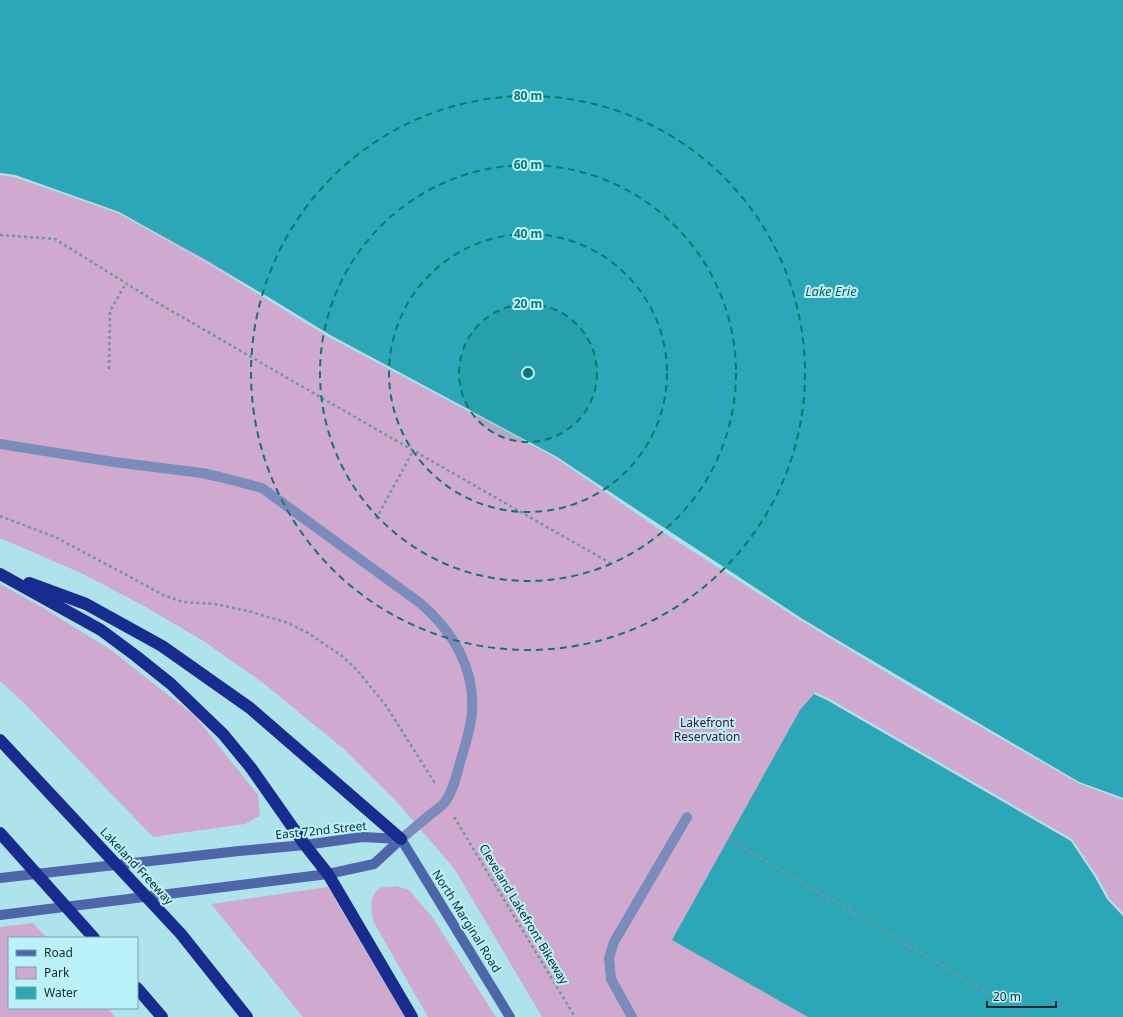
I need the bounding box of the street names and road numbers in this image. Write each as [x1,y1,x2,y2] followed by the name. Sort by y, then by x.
[274,817,368,843] street label: East 72nd Street
[97,823,178,909] street label: Lakeland Freeway
[475,841,573,988] street label: Cleveland Lakefront Bikeway
[428,866,506,976] street label: North Marginal Road

